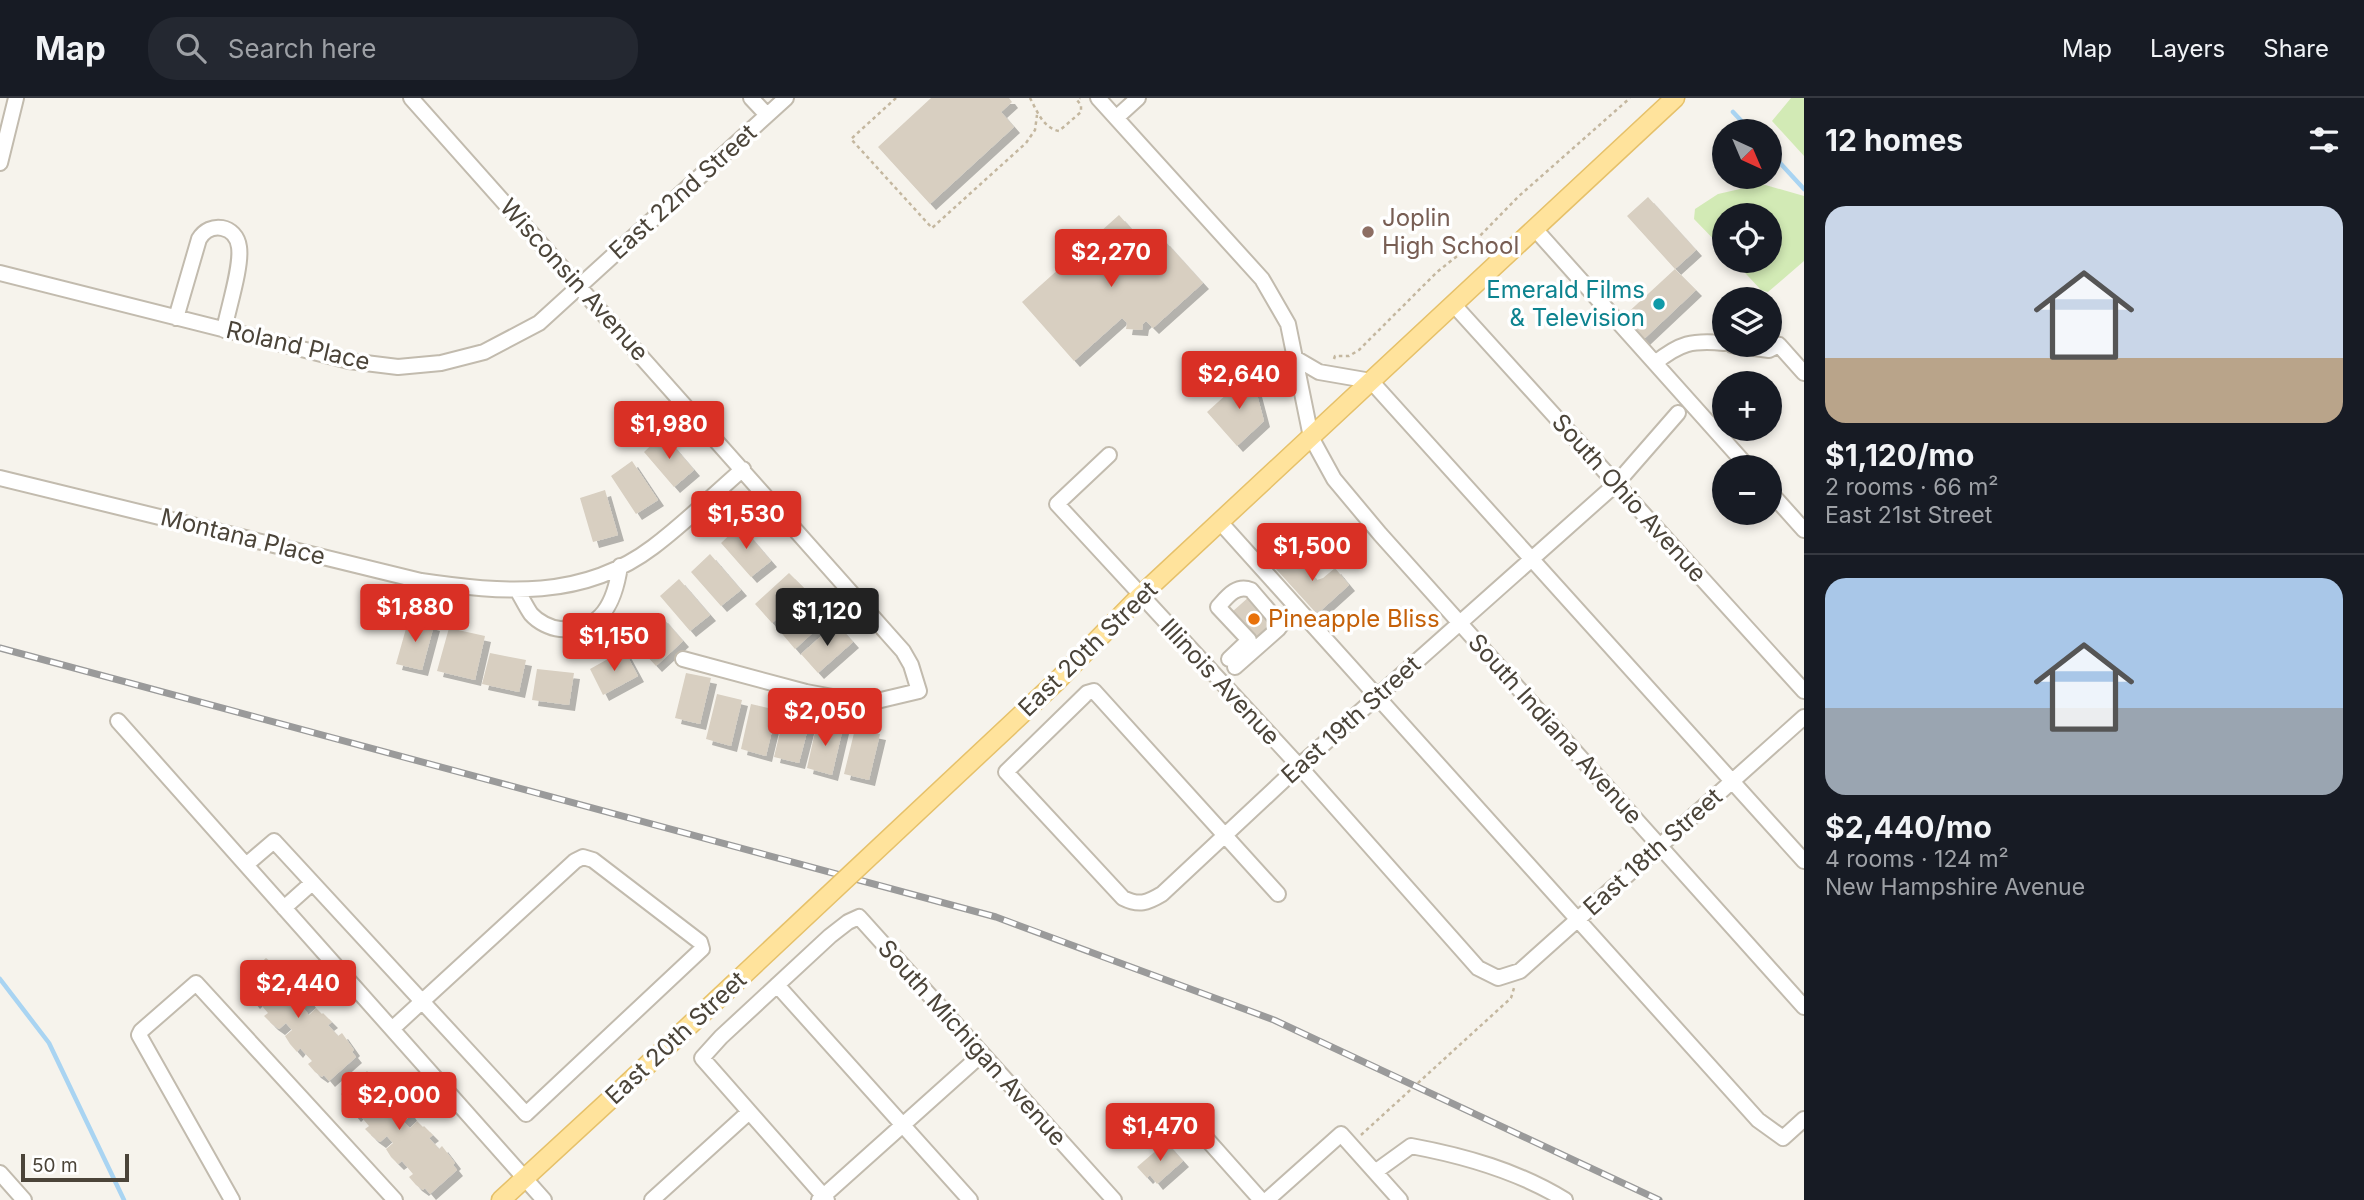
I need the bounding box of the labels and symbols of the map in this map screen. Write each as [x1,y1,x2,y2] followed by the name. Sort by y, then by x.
[603,118,762,265] street label: East 22nd Street
[1712,119,1782,189] north arrow
[494,193,655,367] street label: Wisconsin Avenue
[1382,203,1519,260] place label: Joplin High School
[1360,224,1376,240] marker: Joplin High School
[1054,230,1168,289] pin: $2,270
[1486,275,1645,332] place label: Emerald Films & Television
[1651,296,1667,312] marker: Emerald Films & Television
[223,315,373,376] street label: Roland Place
[1182,352,1296,411] pin: $2,640
[612,402,726,461] pin: $1,980
[1546,407,1713,588] street label: South Ohio Avenue
[689,491,803,551] pin: $1,530
[158,502,328,571] street label: Montana Place
[1255,524,1369,583] pin: $1,500
[1012,575,1163,722] street label: East 20th Street
[358,584,472,644] pin: $1,880
[770,588,884,648] pin: $1,120
[1268,604,1440,633] place label: Pineapple Bliss
[1246,611,1262,627] marker: Pineapple Bliss
[1155,613,1286,751] street label: Illinois Avenue
[557,614,671,673] pin: $1,150
[1462,628,1648,830] street label: South Indiana Avenue
[1275,650,1426,790] street label: East 19th Street
[768,688,882,748] pin: $2,050
[1577,782,1728,921] street label: East 18th Street
[872,934,1073,1152] street label: South Michigan Avenue
[241,960,355,1020] pin: $2,440
[599,965,752,1110] street label: East 20th Street
[342,1072,456,1132] pin: $2,000
[1103,1104,1217,1163] pin: $1,470
[21,1151,130,1183] scale bar

